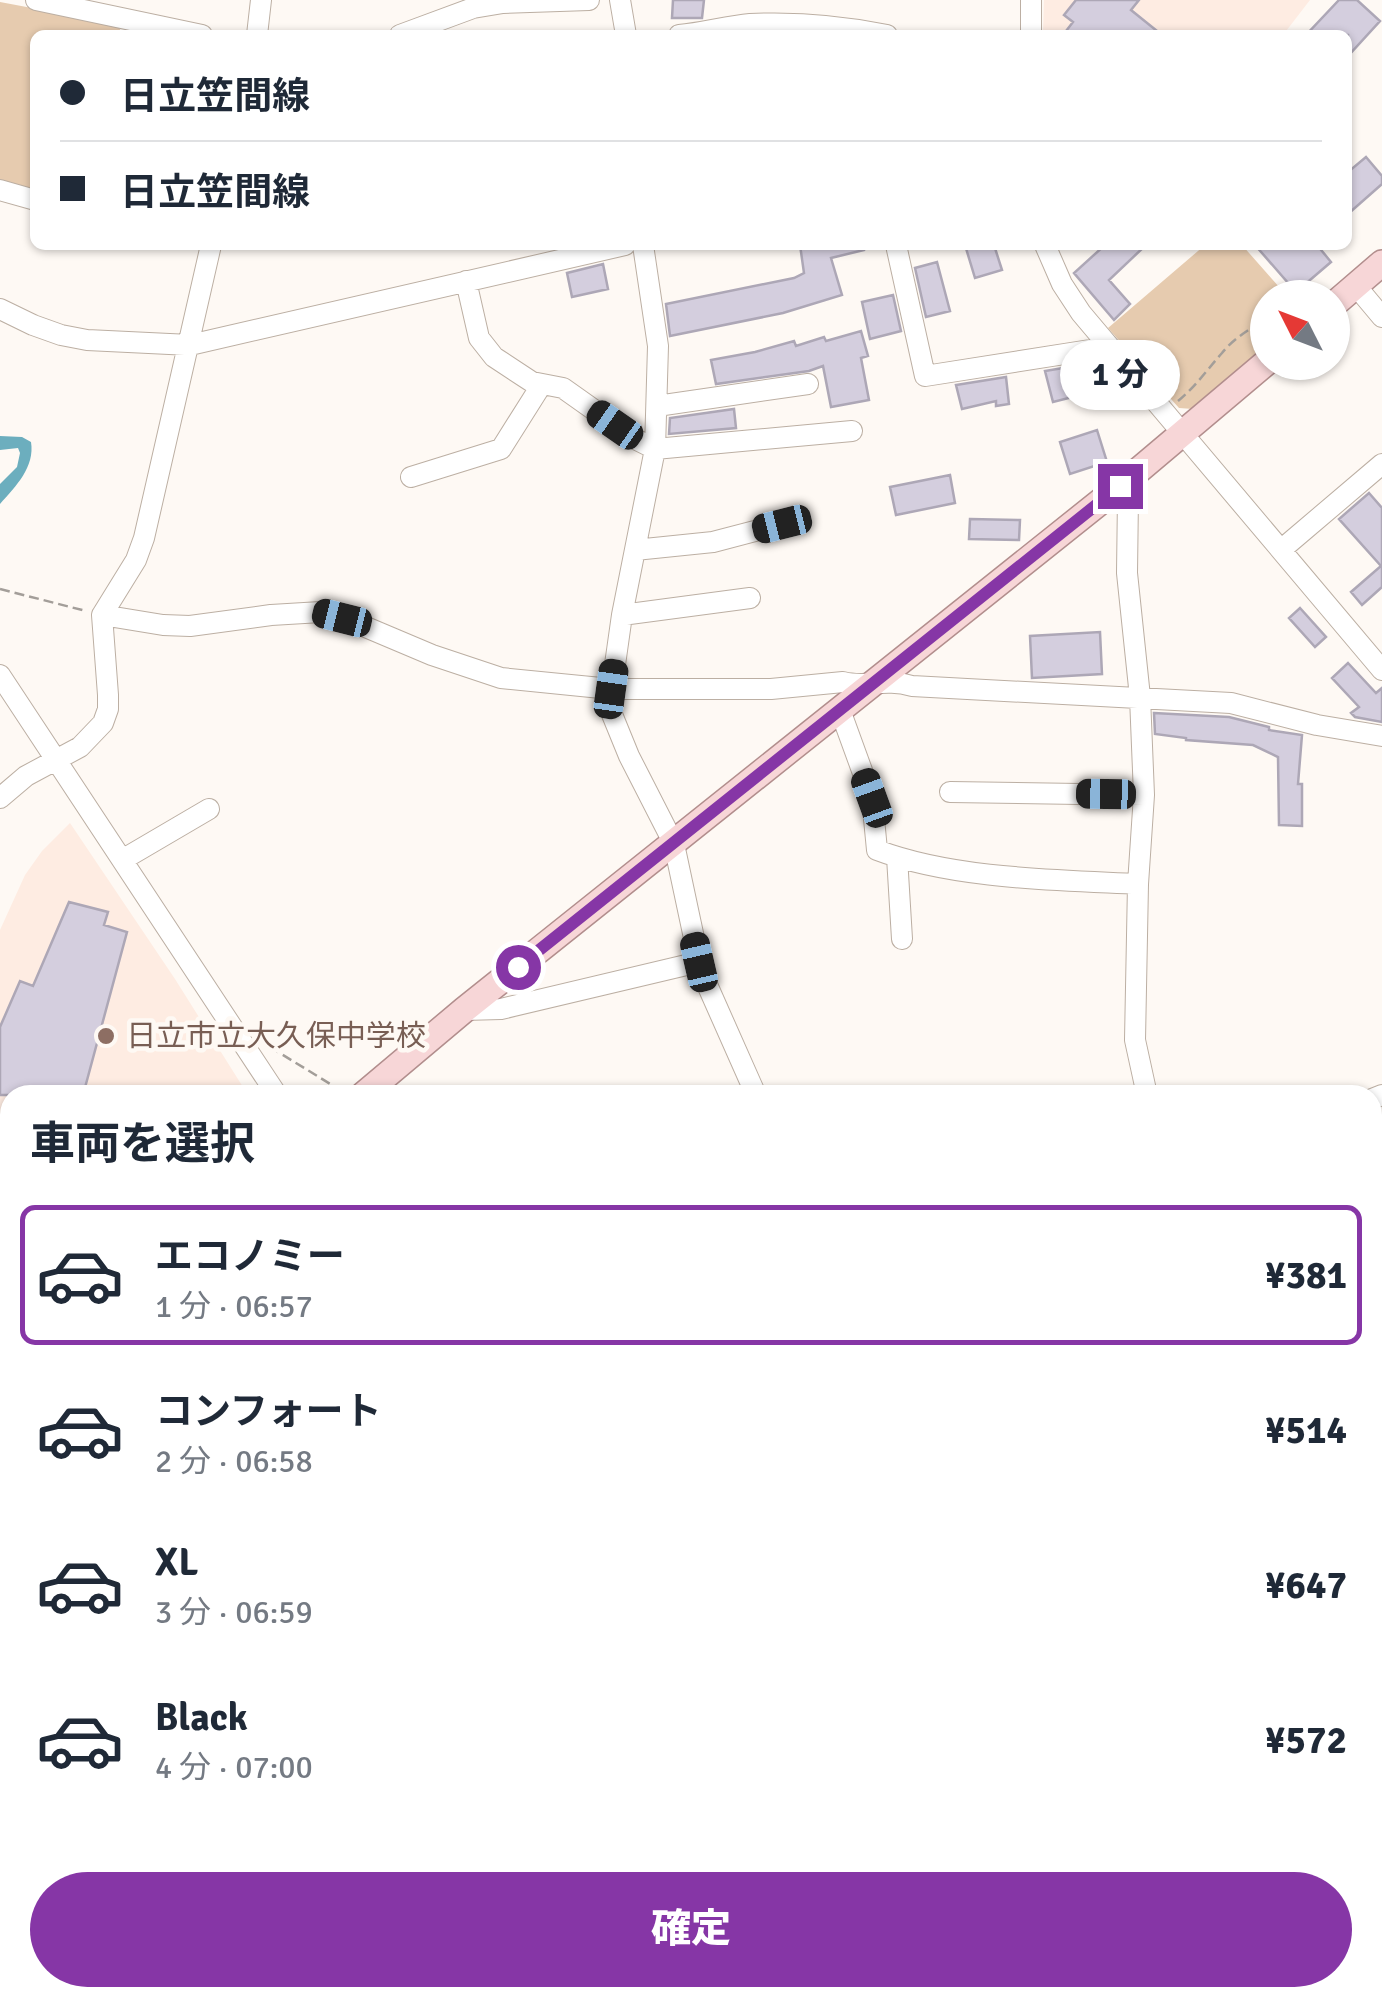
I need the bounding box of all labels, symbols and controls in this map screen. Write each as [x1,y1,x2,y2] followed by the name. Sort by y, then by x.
[120,73,310,120] text: 日立笠間線
[120,169,310,216] text: 日立笠間線
[1250,280,1350,380] north arrow
[1250,280,1350,380] map controls
[1060,341,1180,411] callout: 1 分
[1092,355,1148,394] text: 1 分
[582,396,648,454] car
[1098,464,1143,509] route end
[749,502,815,546] car
[309,596,375,640] car
[592,657,630,721] car
[848,765,896,831] car
[1076,778,1136,810] car
[678,929,720,995] car
[496,945,541,990] route start
[126,1018,426,1055] place label: 日立市立大久保中学校
[95,1025,117,1047] marker: 日立市立大久保中学校
[30,1117,255,1172] text: 車両を選択
[35,1230,125,1320] icon: car
[155,1233,345,1280] text: エコノミー
[1265,1252,1347,1299] text: ¥381
[155,1287,313,1326] text: 1 分 · 06:57
[35,1385,125,1475] icon: car
[155,1388,382,1435] text: コンフォート
[1265,1407,1347,1454] text: ¥514
[155,1442,313,1481] text: 2 分 · 06:58
[155,1539,198,1586] text: XL
[35,1540,125,1630] icon: car
[1265,1562,1347,1609] text: ¥647
[155,1593,313,1632] text: 3 分 · 06:59
[155,1694,248,1741] text: Black
[35,1695,125,1785] icon: car
[1265,1717,1347,1764] text: ¥572
[155,1748,313,1787] text: 4 分 · 07:00
[30,1872,1352,1987] button: 確定

